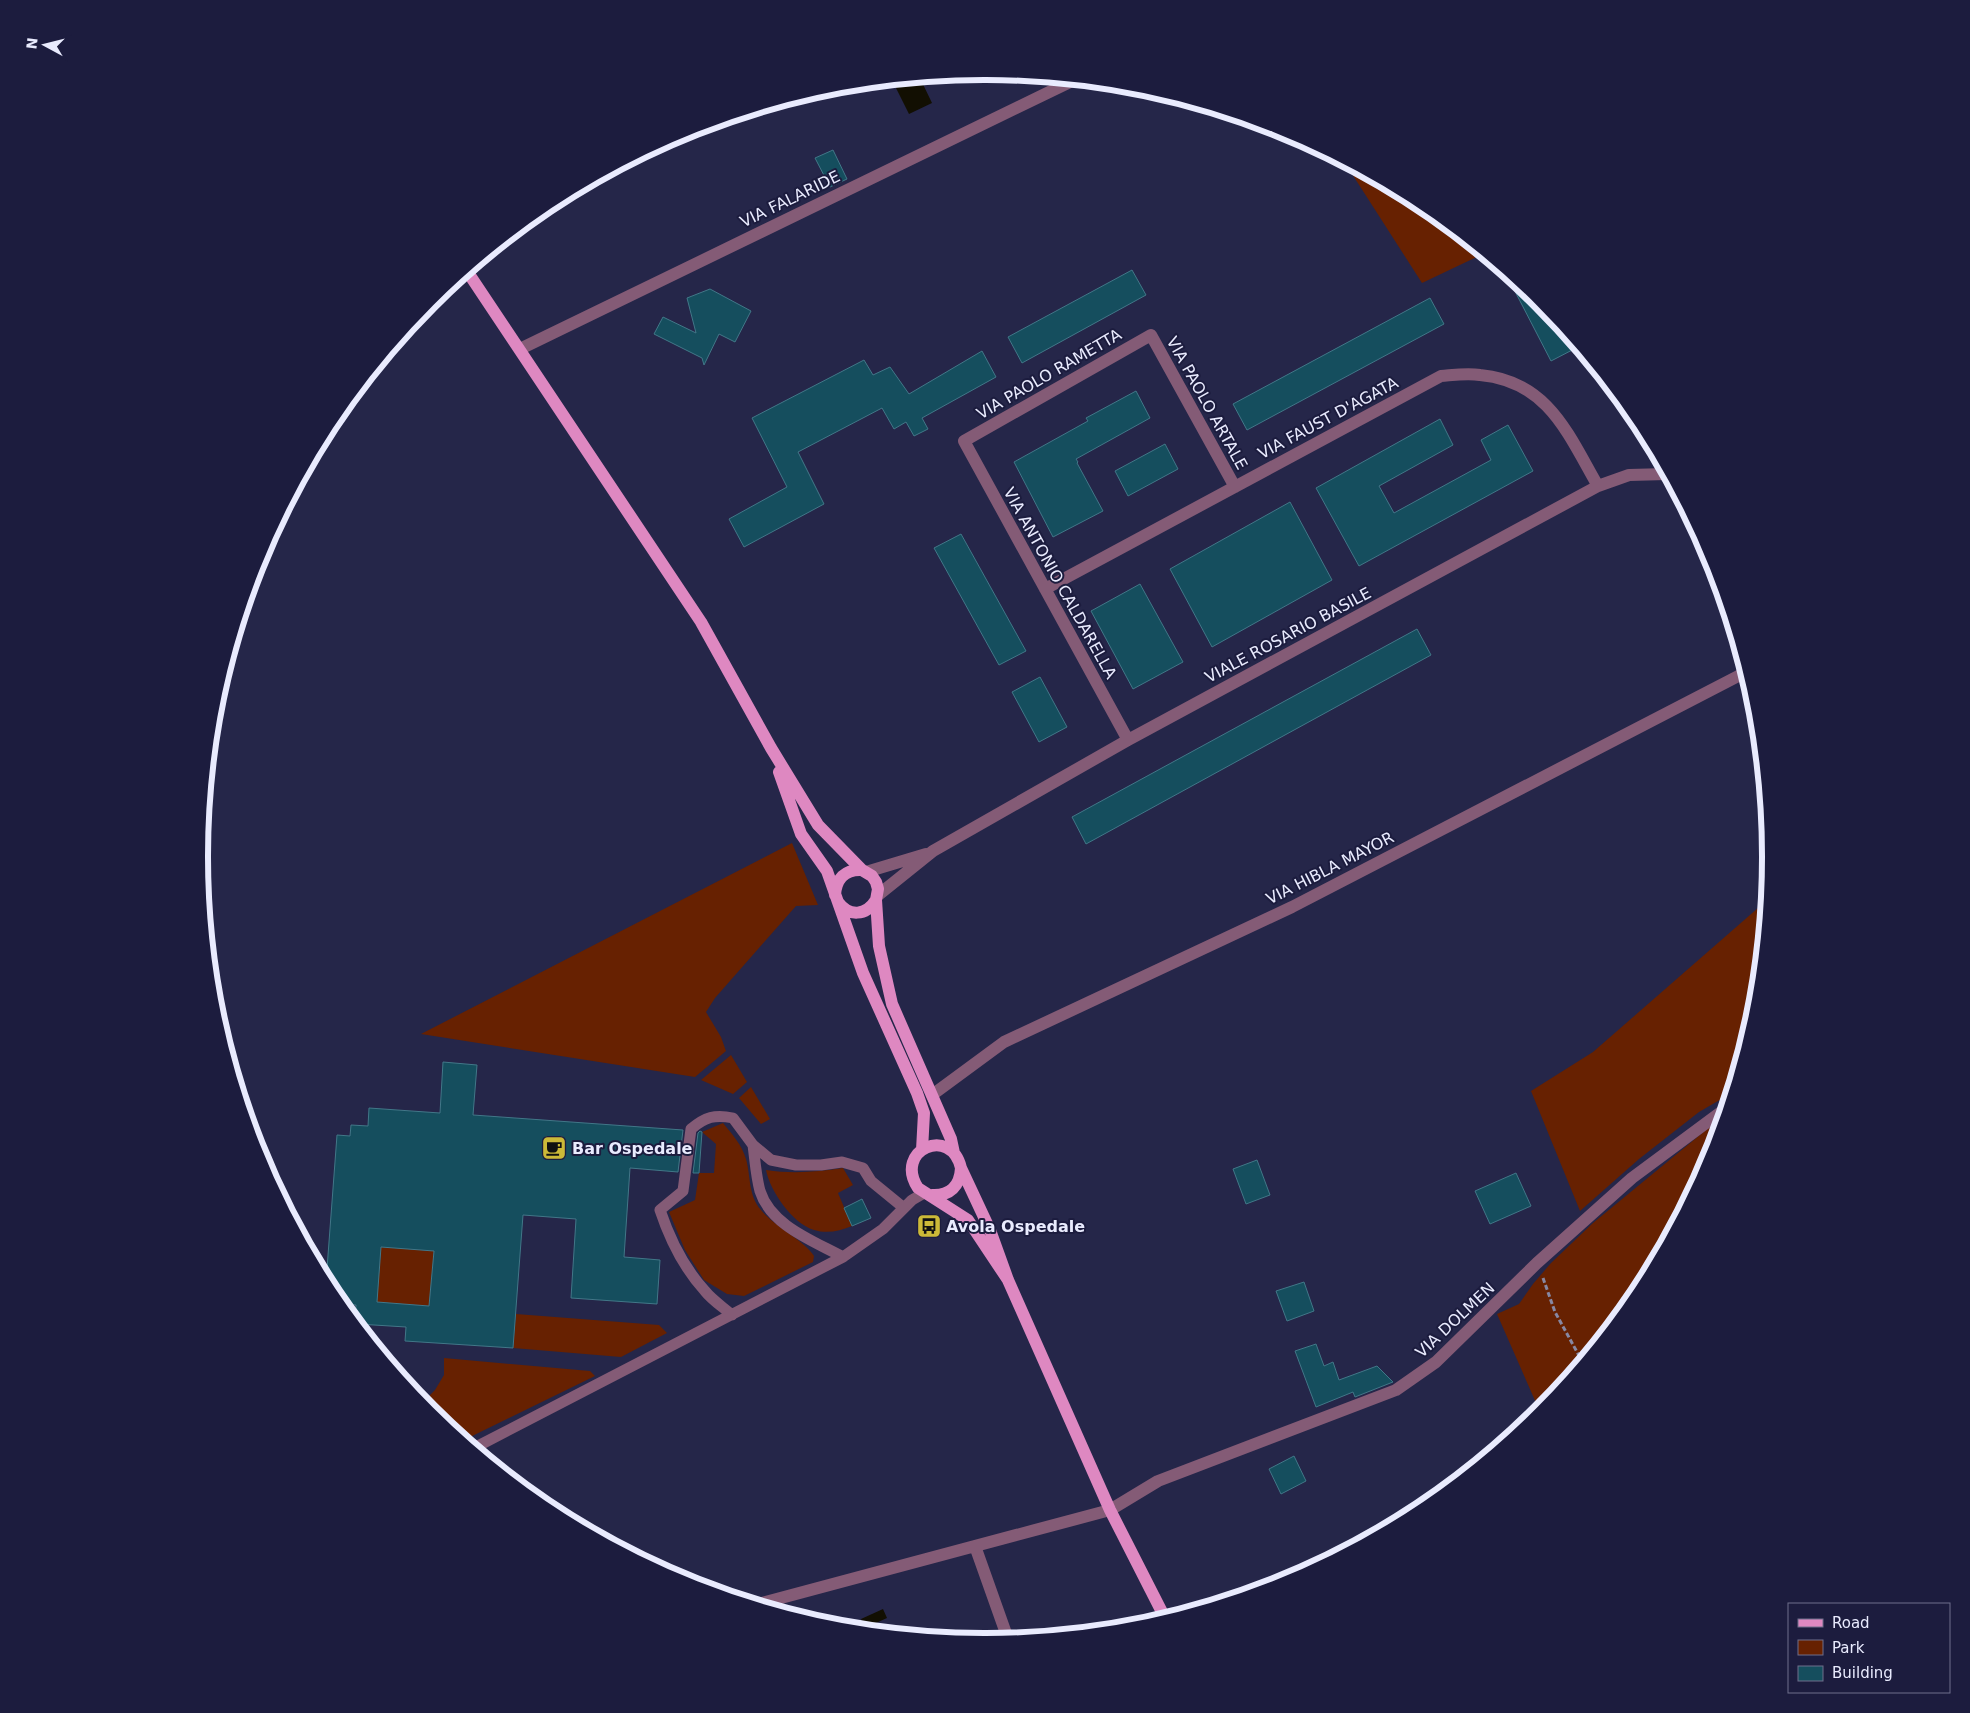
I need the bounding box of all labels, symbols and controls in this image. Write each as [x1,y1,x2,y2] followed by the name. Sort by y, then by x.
[20,20,70,70] north arrow
[23,37,41,50] text: N
[737,167,843,231] street label: VIA FALARIDE
[973,325,1125,423] street label: VIA PAOLO RAMETTA
[1163,333,1251,473] street label: VIA PAOLO ARTALE
[1255,373,1401,463] street label: VIA FAUST D'AGATA
[999,484,1121,682] street label: VIA ANTONIO CALDARELLA
[1202,583,1374,687] street label: VIALE ROSARIO BASILE
[1263,828,1397,908] street label: VIA HIBLA MAYOR
[541,1135,567,1161] cafe icon: Bar Ospedale
[572,1139,693,1158] place label: Bar Ospedale
[916,1213,942,1239] bus stop icon: Avola Ospedale
[946,1217,1085,1236] place label: Avola Ospedale
[1411,1278,1499,1362] street label: VIA DOLMEN
[1788,1603,1950,1693] legend
[1832,1614,1870,1632] text: Road
[1832,1639,1865,1657] text: Park
[1832,1664,1893,1682] text: Building

